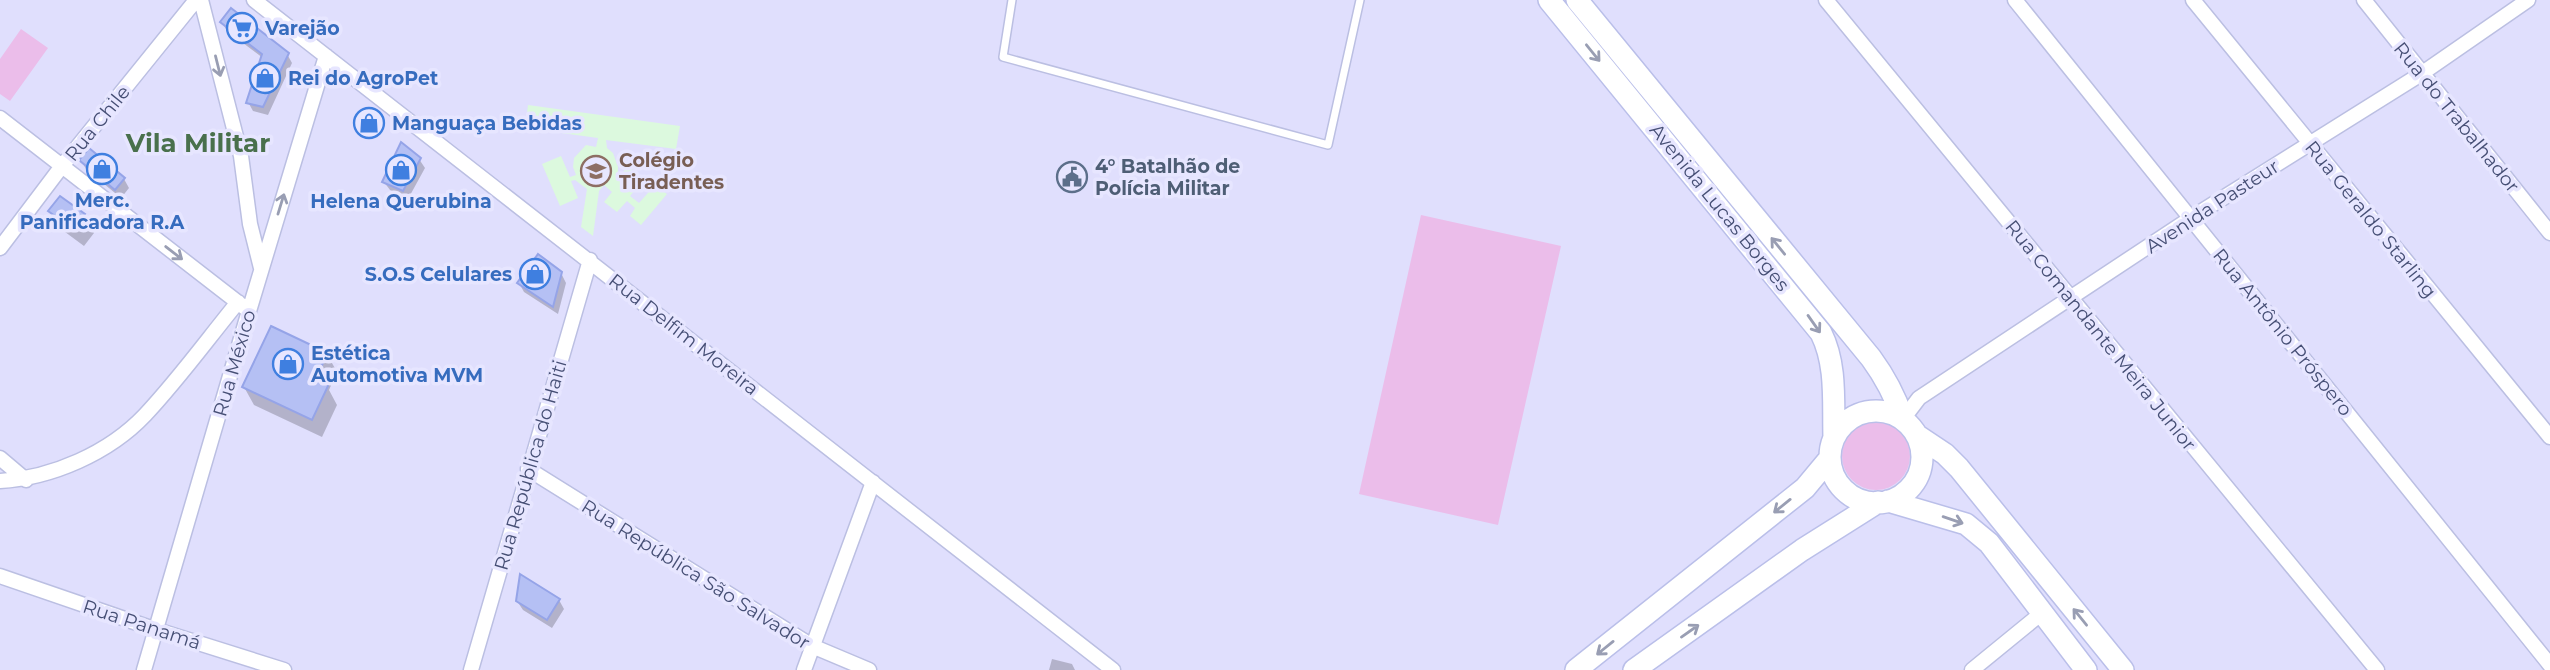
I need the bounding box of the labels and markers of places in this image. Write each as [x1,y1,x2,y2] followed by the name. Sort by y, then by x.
[225,11,259,45] supermarket icon: Varejão
[264,17,340,40] place label: Varejão
[248,61,282,95] shop icon: Rei do AgroPet
[288,67,438,90] place label: Rei do AgroPet
[352,106,386,140] shop icon: Manguaça Bebidas
[392,112,582,135] place label: Manguaça Bebidas
[619,149,724,194] place label: Colégio Tiradentes
[85,152,119,186] shop icon: Merc. Panificadora R.A
[384,153,418,187] shop icon: Helena Querubina
[579,154,613,188] school or university icon: Colégio Tiradentes
[1095,155,1240,200] place label: 4° Batalhão de Polícia Militar
[1055,160,1089,194] public building icon: 4° Batalhão de Polícia Militar
[20,189,185,234] place label: Merc. Panificadora R.A
[310,190,492,213] place label: Helena Querubina
[518,257,552,291] shop icon: S.O.S Celulares
[365,263,512,286] place label: S.O.S Celulares
[310,342,483,387] place label: Estética Automotiva MVM
[271,347,305,381] shop icon: Estética Automotiva MVM

